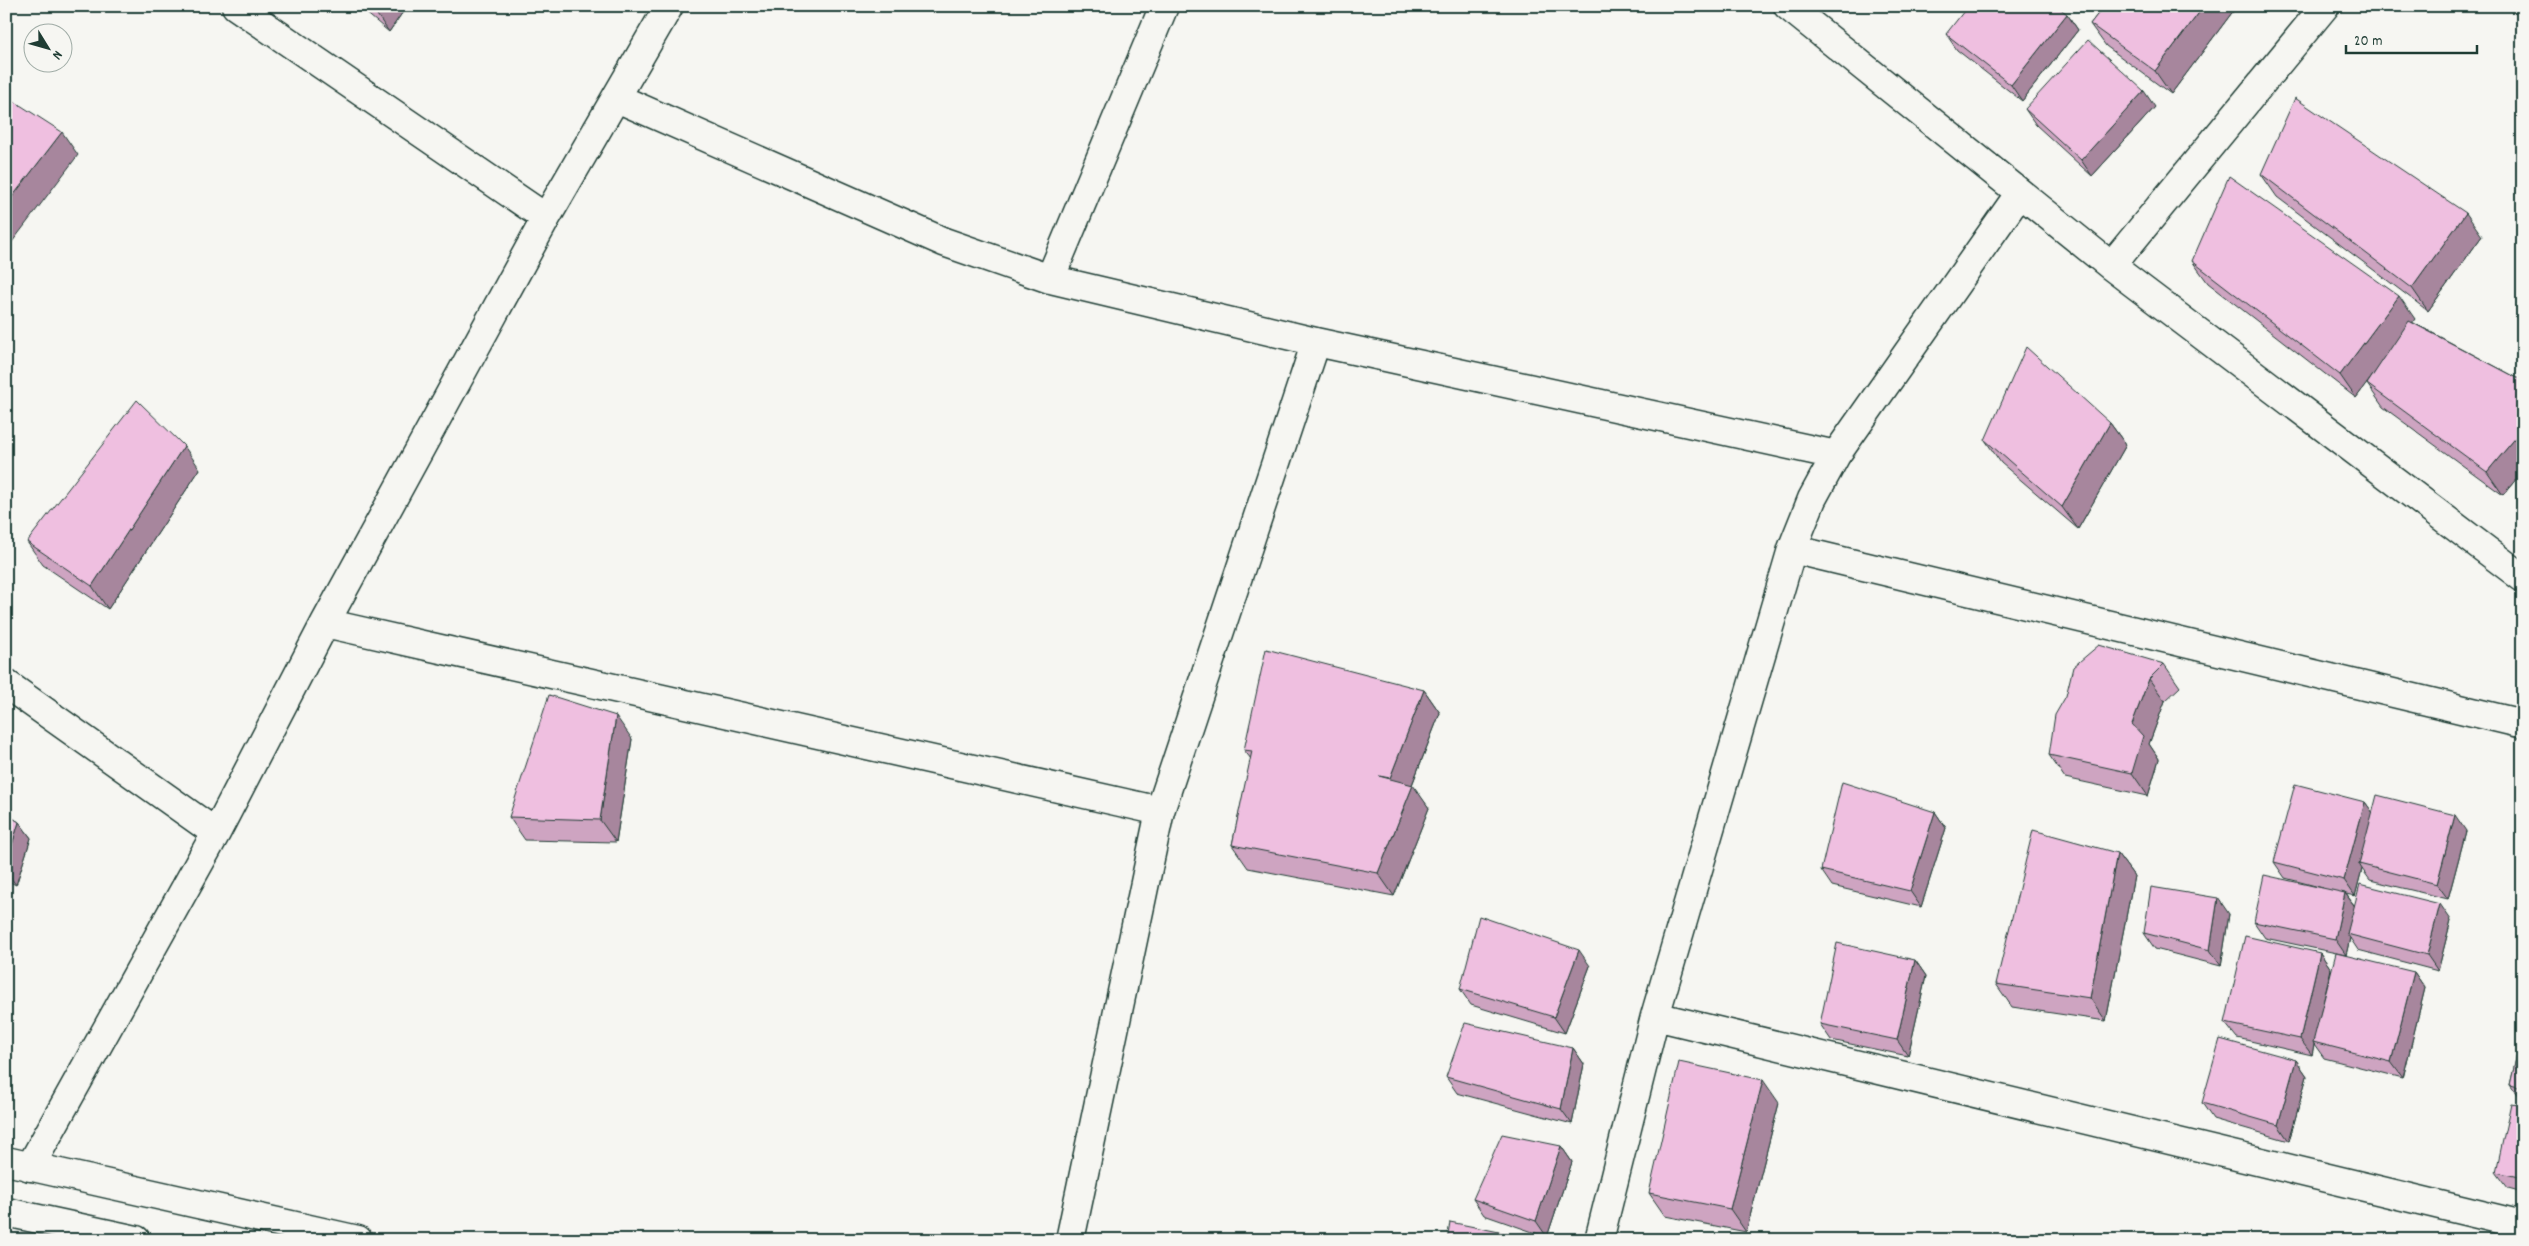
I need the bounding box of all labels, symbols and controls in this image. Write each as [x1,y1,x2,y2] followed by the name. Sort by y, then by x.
[22,22,72,72] north arrow
[2346,22,2478,54] scale bar
[2354,31,2382,53] text: 20 m
[47,46,67,63] text: N

